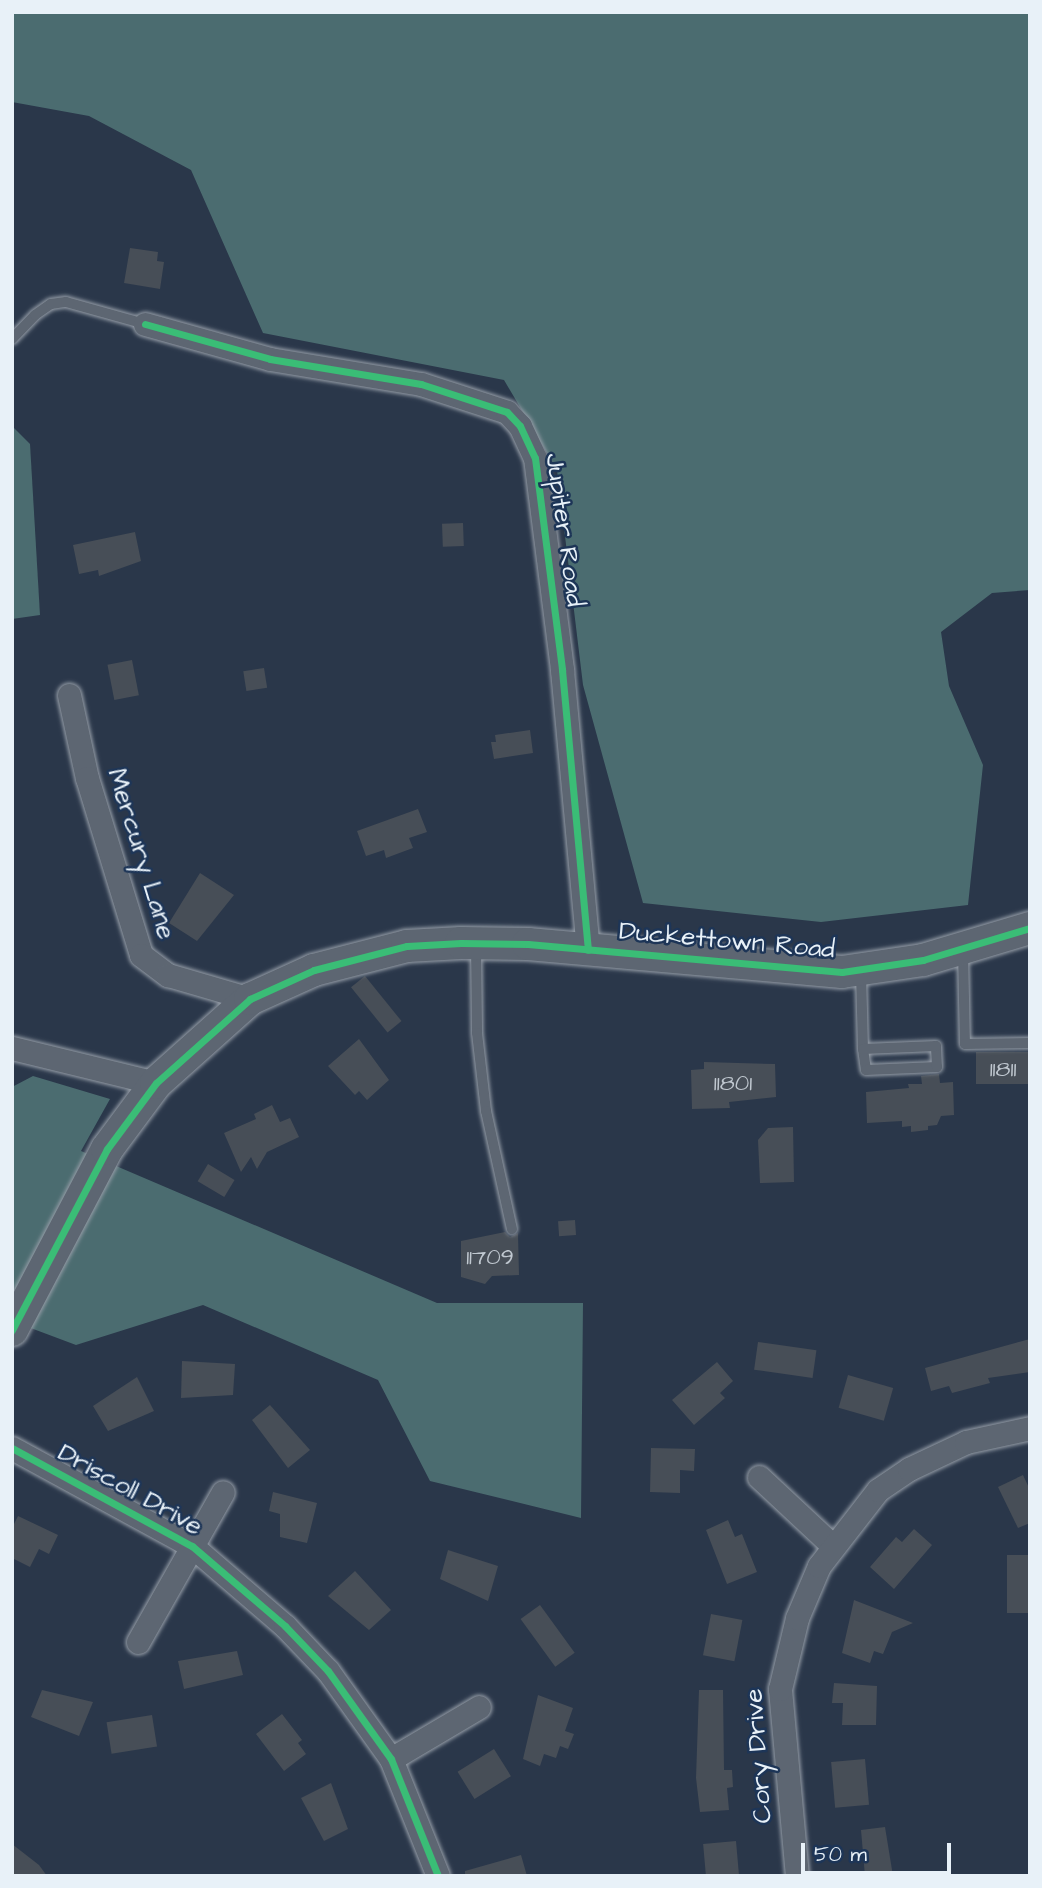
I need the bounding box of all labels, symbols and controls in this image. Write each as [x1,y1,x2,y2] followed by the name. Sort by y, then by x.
[538,451,590,609] street label: Jupiter Road
[100,765,182,943] street label: Mercury Lane
[618,916,836,966] street label: Duckettown Road
[990,1055,1016,1083] house number: 11811
[714,1069,752,1097] house number: 11801
[466,1243,514,1271] house number: 11709
[52,1437,208,1543] street label: Driscoll Drive
[739,1688,779,1824] street label: Cory Drive
[804,1828,954,1872] scale bar
[814,1840,867,1869] text: 50 m

